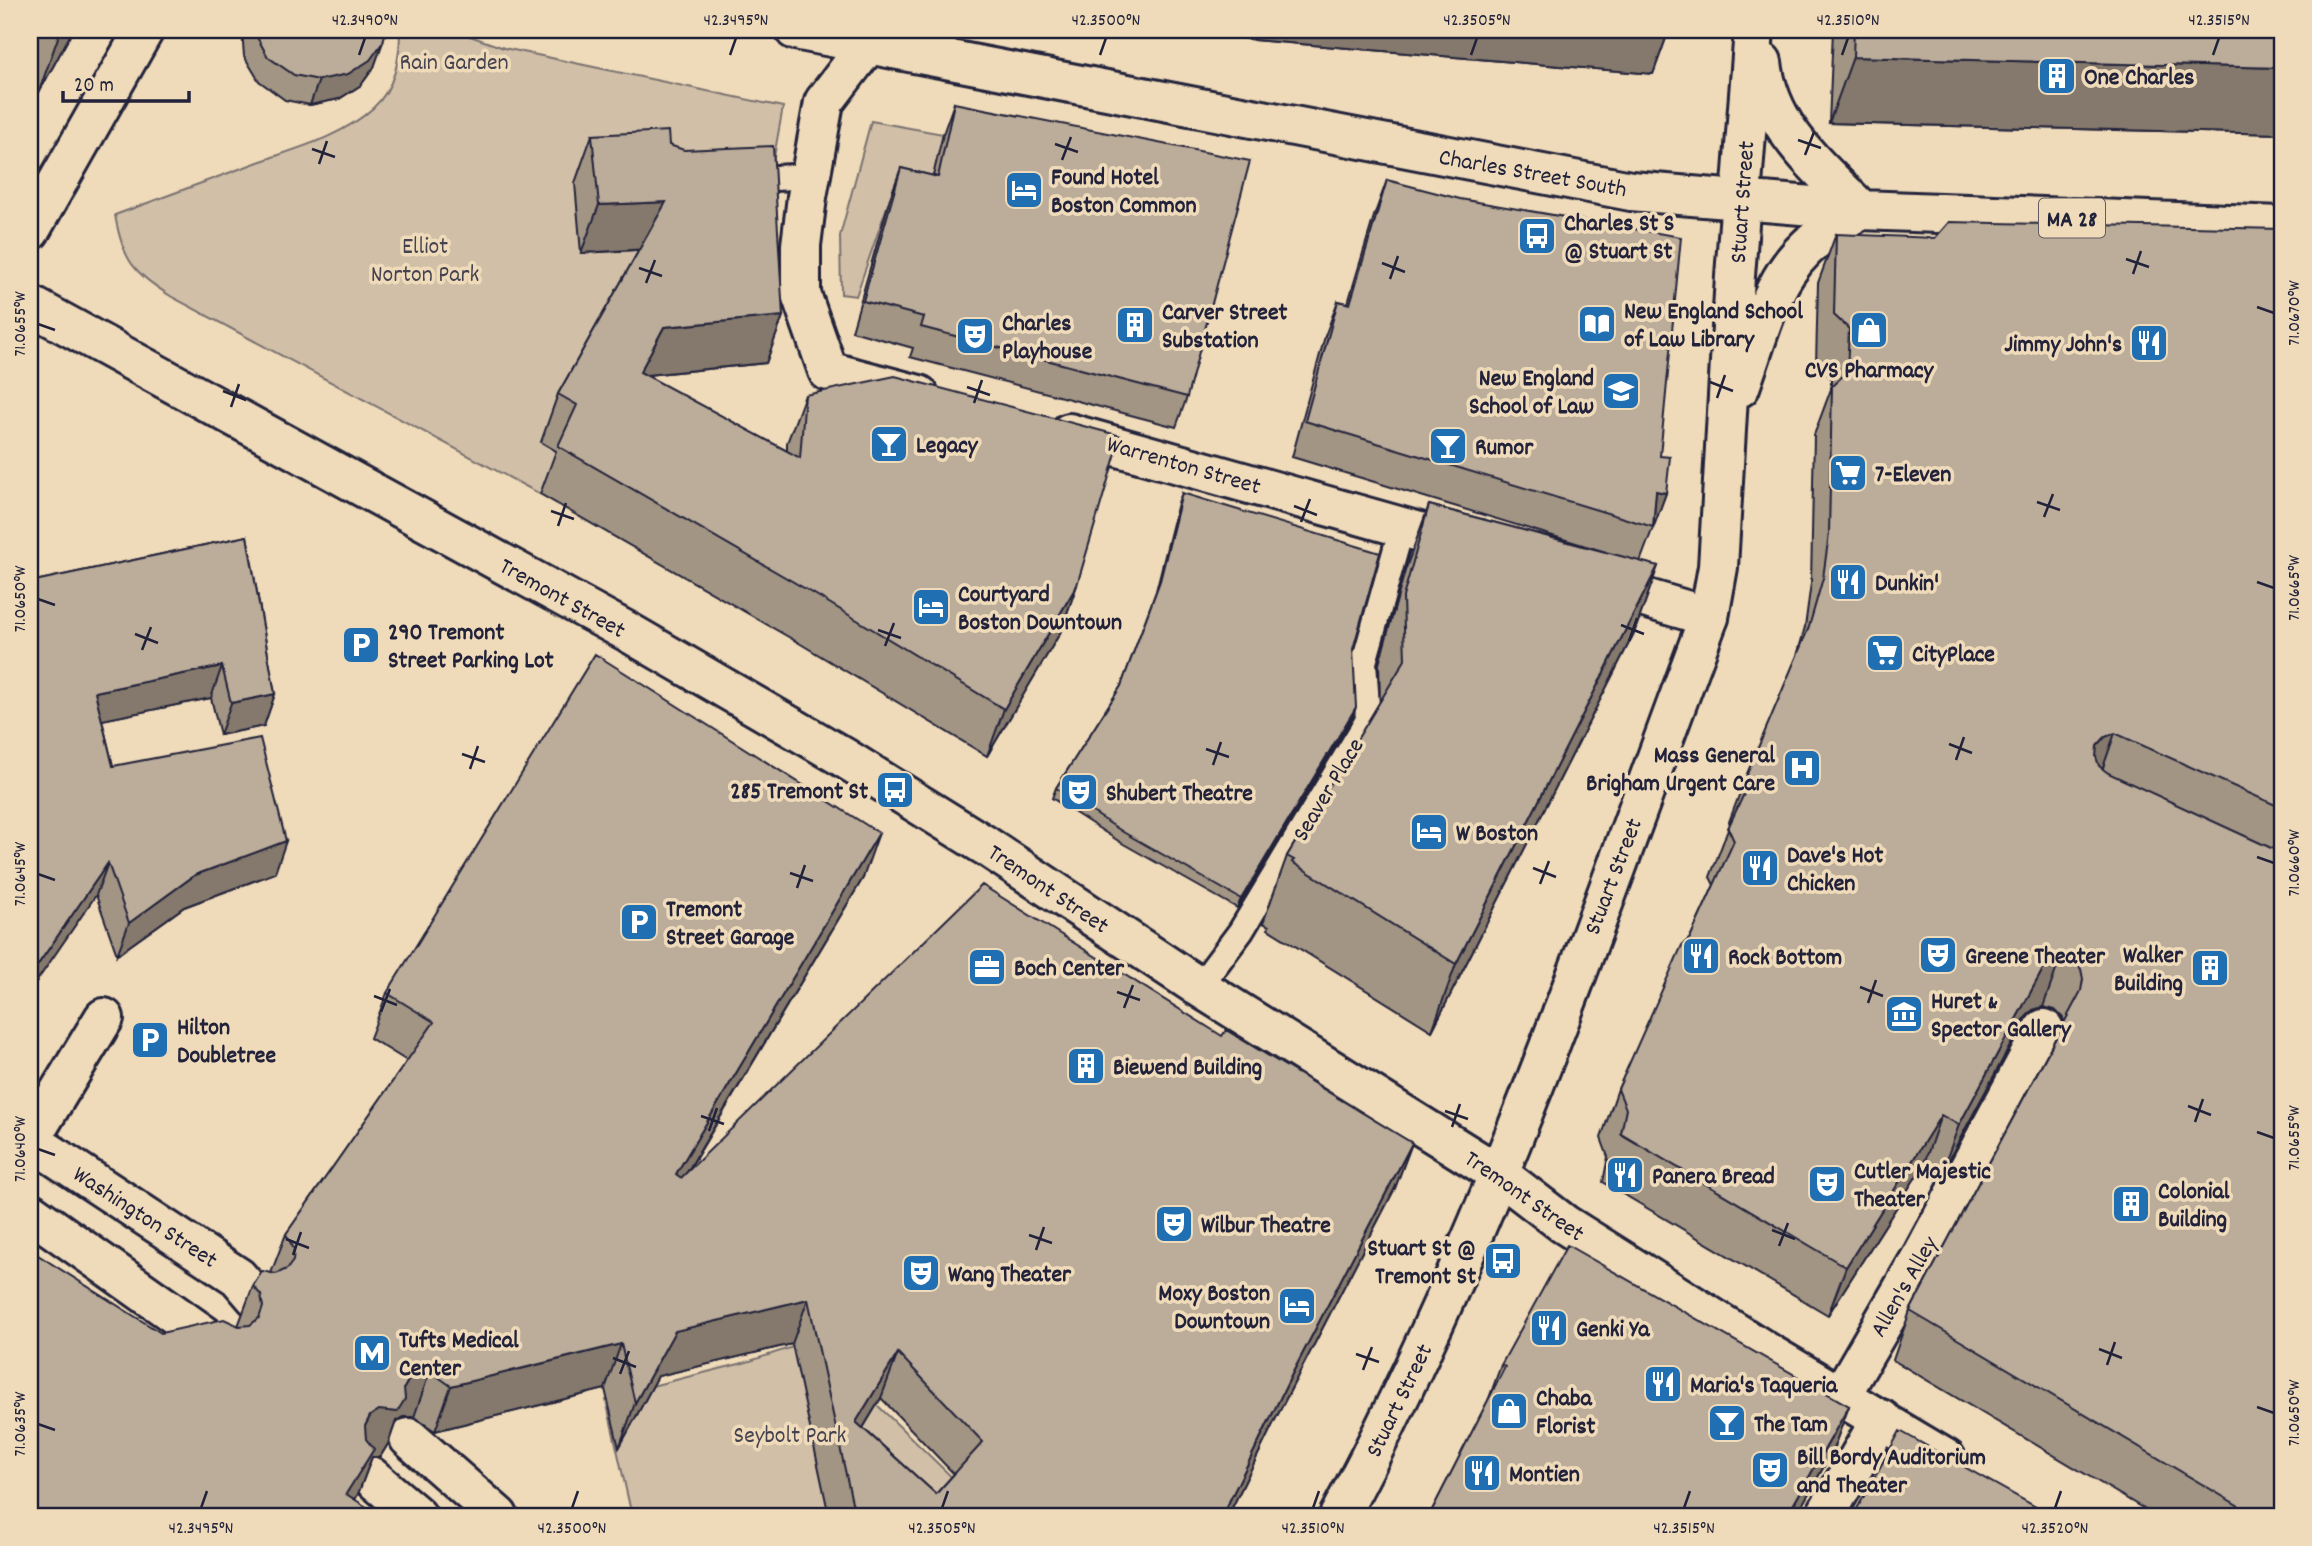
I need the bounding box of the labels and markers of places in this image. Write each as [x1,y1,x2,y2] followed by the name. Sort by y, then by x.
[2036,55,2078,97] building icon: One Charles
[2084,62,2194,96] place label: One Charles
[1051,162,1197,224] place label: Found Hotel Boston Common
[1003,169,1045,211] hotel icon: Found Hotel Boston Common
[1564,208,1674,270] place label: Charles St S @ Stuart St
[1516,215,1558,257] bus stop icon: Charles St S @ Stuart St
[1624,296,1803,358] place label: New England School of Law Library
[1162,297,1287,359] place label: Carver Street Substation
[1576,303,1618,345] library icon: New England School of Law Library
[1114,304,1156,346] building icon: Carver Street Substation
[1002,308,1093,370] place label: Charles Playhouse
[1848,309,1890,351] shop icon: CVS Pharmacy
[954,315,996,357] theatre icon: Charles Playhouse
[2128,322,2170,364] restaurant icon: Jimmy John's
[2004,329,2122,363] place label: Jimmy John's
[1805,355,1935,389] place label: CVS Pharmacy
[1469,363,1594,425] place label: New England School of Law
[1600,370,1642,412] school or university icon: New England School of Law
[868,423,910,465] bar icon: Legacy
[1427,425,1469,467] bar icon: Rumor
[916,430,979,464] place label: Legacy
[1475,432,1534,466] place label: Rumor
[1827,452,1869,494] supermarket icon: 7-Eleven
[1875,459,1951,493] place label: 7-Eleven
[1827,561,1869,603] restaurant icon: Dunkin'
[1875,568,1939,602] place label: Dunkin'
[958,579,1122,641] place label: Courtyard Boston Downtown
[910,586,952,628] hotel icon: Courtyard Boston Downtown
[388,617,554,679] place label: 290 Tremont Street Parking Lot
[340,624,382,666] parking icon: 290 Tremont Street Parking Lot
[1864,632,1906,674] supermarket icon: CityPlace
[1912,639,1995,673] place label: CityPlace
[1586,740,1775,802] place label: Mass General Brigham Urgent Care
[1781,747,1823,789] hospital icon: Mass General Brigham Urgent Care
[874,769,916,811] bus stop icon: 285 Tremont St
[1058,771,1100,813] theatre icon: Shubert Theatre
[730,776,868,810] place label: 285 Tremont St
[1106,778,1253,812] place label: Shubert Theatre
[1408,811,1450,853] hotel icon: W Boston
[1456,818,1538,852] place label: W Boston
[1787,840,1884,902] place label: Dave's Hot Chicken
[1739,847,1781,889] restaurant icon: Dave's Hot Chicken
[666,894,795,956] place label: Tremont Street Garage
[618,901,660,943] parking icon: Tremont Street Garage
[1917,934,1959,976] theatre icon: Greene Theater
[1680,935,1722,977] restaurant icon: Rock Bottom
[2114,940,2184,1002] place label: Walker Building
[1965,941,2106,975] place label: Greene Theater
[1728,942,1842,976] place label: Rock Bottom
[966,946,1008,988] office icon: Boch Center
[2189,947,2231,989] building icon: Walker Building
[1014,953,1125,987] place label: Boch Center
[1931,986,2072,1048] place label: Huret & Spector Gallery
[1883,993,1925,1035] museum icon: Huret & Spector Gallery
[177,1012,276,1074] place label: Hilton Doubletree
[129,1019,171,1061] parking icon: Hilton Doubletree
[1065,1045,1107,1087] building icon: Biewend Building
[1113,1052,1262,1086] place label: Biewend Building
[1604,1154,1646,1196] restaurant icon: Panera Bread
[1854,1156,1991,1218] place label: Cutler Majestic Theater
[1652,1161,1775,1195] place label: Panera Bread
[1806,1163,1848,1205] theatre icon: Cutler Majestic Theater
[2158,1176,2230,1238] place label: Colonial Building
[2110,1183,2152,1225] building icon: Colonial Building
[1153,1203,1195,1245] theatre icon: Wilbur Theatre
[1201,1210,1331,1244] place label: Wilbur Theatre
[1368,1233,1476,1295] place label: Stuart St @ Tremont St
[1482,1240,1524,1282] bus stop icon: Stuart St @ Tremont St
[900,1252,942,1294] theatre icon: Wang Theater
[948,1259,1072,1293] place label: Wang Theater
[1158,1278,1270,1340] place label: Moxy Boston Downtown
[1276,1285,1318,1327] hotel icon: Moxy Boston Downtown
[1528,1307,1570,1349] restaurant icon: Genki Ya
[1576,1314,1650,1348] place label: Genki Ya
[399,1325,519,1387] place label: Tufts Medical Center
[351,1332,393,1374] metro station icon: Tufts Medical Center
[1642,1363,1684,1405] restaurant icon: Maria's Taqueria
[1690,1370,1838,1404] place label: Maria's Taqueria
[1536,1383,1595,1445] place label: Chaba Florist
[1488,1390,1530,1432] shop icon: Chaba Florist
[1706,1402,1748,1444] bar icon: The Tam
[1754,1409,1828,1443] place label: The Tam
[1797,1442,1986,1504] place label: Bill Bordy Auditorium and Theater
[1749,1449,1791,1491] theatre icon: Bill Bordy Auditorium and Theater
[1461,1452,1503,1494] restaurant icon: Montien
[1509,1459,1580,1493] place label: Montien

